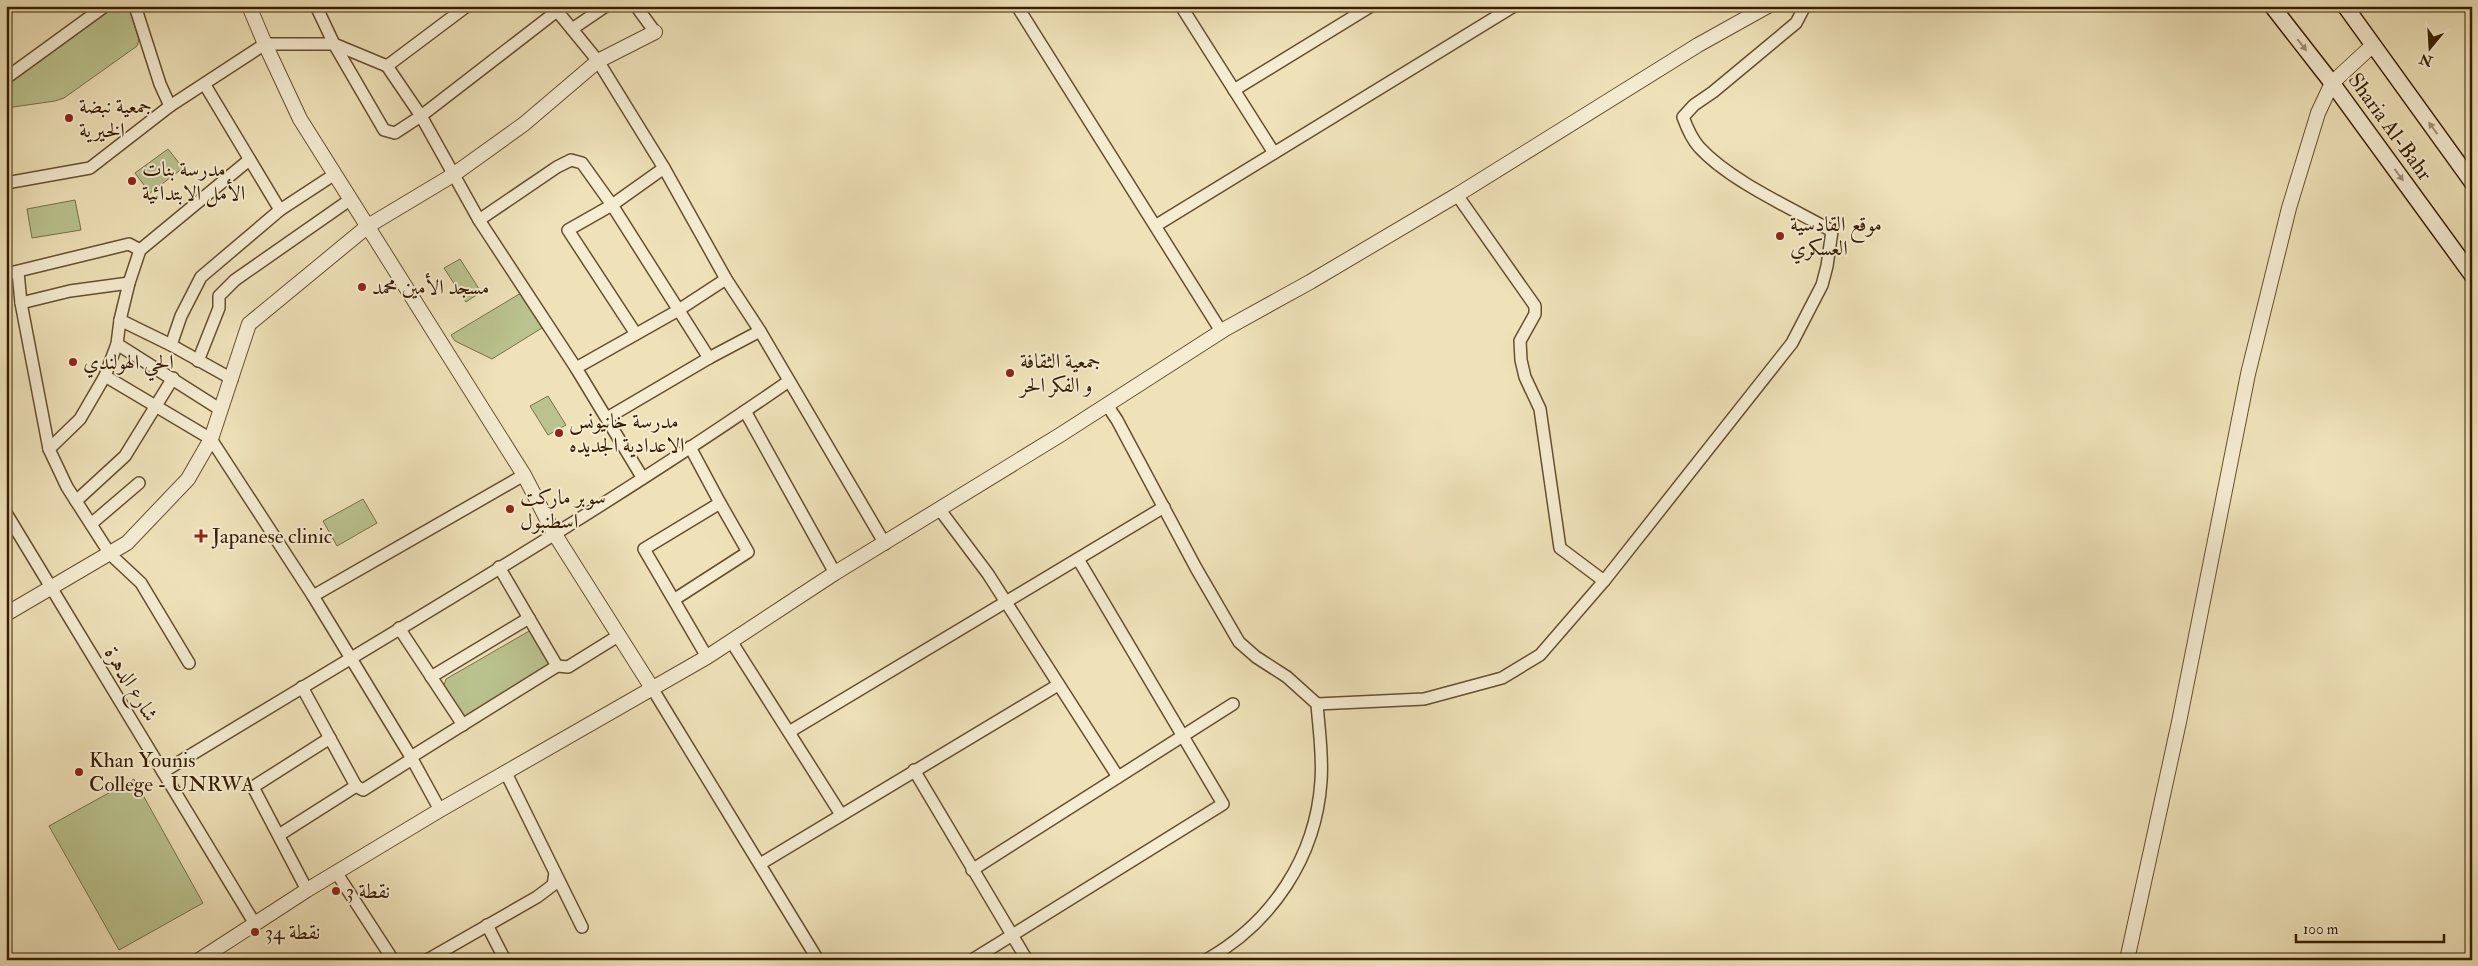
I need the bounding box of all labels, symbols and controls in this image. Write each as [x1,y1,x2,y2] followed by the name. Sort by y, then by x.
[2406,22,2456,72] north arrow
[2297,38,2307,52] one-way arrow
[2417,50,2436,70] text: N
[2342,68,2438,186] street label: Sharia Al-Bahr
[79,93,152,144] place label: جمعية نبضة الخيرية
[63,112,75,124] marker: جمعية نبضة الخيرية
[2428,122,2438,135] one-way arrow
[142,156,245,208] place label: مدرسة بنات الأمل الابتدائية
[2394,168,2404,182] one-way arrow
[126,175,138,187] marker: مدرسة بنات الأمل الابتدائية
[1790,211,1882,264] place label: موقع القادسية العسكري
[1774,230,1786,242] marker: موقع القادسية العسكري
[372,272,489,301] place label: مسجد الأمين محمد
[356,281,368,293] marker: مسجد الأمين محمد
[1018,348,1101,399] place label: جمعية الثقافة و الفكر الحر
[83,349,174,382] place label: الحي الهولندي
[67,356,79,368] marker: الحي الهولندي
[1004,367,1016,379] marker: جمعية الثقافة و الفكر الحر
[569,408,685,459] place label: مدرسة خانيونس الاعدادية الجديده
[553,427,565,439] marker: مدرسة خانيونس الاعدادية الجديده
[520,484,606,535] place label: سوبر ماركت اسطنبول
[504,503,516,515] marker: سوبر ماركت اسطنبول
[211,523,333,550] place label: Japanese clinic
[194,529,208,543] marker: Japanese clinic
[95,641,164,729] street label: شارع الدهرة
[89,747,255,798] place label: Khan Younis College - UNRWA
[73,766,85,778] marker: Khan Younis College - UNRWA
[346,878,390,905] place label: نقطة 3
[330,885,342,897] marker: نقطة 3
[2296,911,2443,943] scale bar
[265,919,320,946] place label: نقطة 34
[2303,920,2339,939] text: 100 m
[249,926,261,938] marker: نقطة 34

